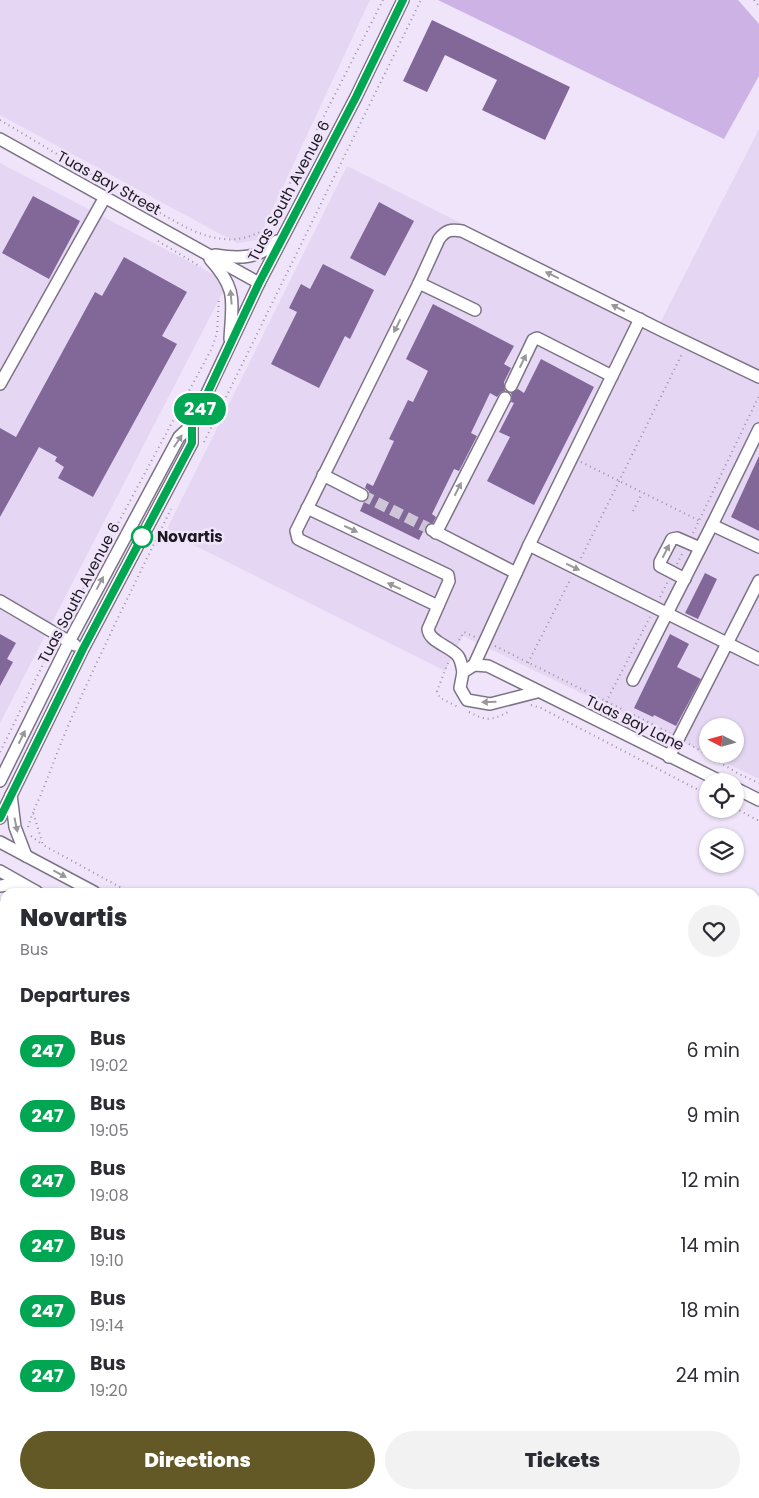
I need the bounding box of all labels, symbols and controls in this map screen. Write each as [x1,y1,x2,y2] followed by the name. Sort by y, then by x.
[243,117,335,265] street label: Tuas South Avenue 6
[54,145,165,220] street label: Tuas Bay Street
[544,271,559,280] one-way arrow
[227,289,235,305] one-way arrow
[610,304,625,312] one-way arrow
[393,319,401,333] one-way arrow
[519,354,527,368] one-way arrow
[171,393,229,425] line badge: 247
[184,396,216,421] text: 247
[173,434,182,448] one-way arrow
[455,482,463,496] one-way arrow
[33,519,125,667] street label: Tuas South Avenue 6
[344,525,358,533] one-way arrow
[131,526,153,548] marker: Novartis
[157,526,223,547] place label: Novartis
[662,544,670,558] one-way arrow
[565,563,580,571] one-way arrow
[96,576,104,591] one-way arrow
[387,581,401,589] one-way arrow
[583,690,688,755] street label: Tuas Bay Lane
[481,698,497,706] one-way arrow
[699,718,744,762] north arrow
[699,718,744,873] map controls
[18,730,26,744] one-way arrow
[699,773,744,818] button: locate
[12,818,20,834] one-way arrow
[699,828,744,873] button: layers
[53,870,67,878] one-way arrow
[20,901,127,934] text: Novartis
[688,905,740,957] button: heart
[20,938,48,961] text: Bus
[20,982,130,1009] text: Departures
[90,1025,126,1052] text: Bus
[686,1037,740,1064] text: 6 min
[31,1038,64,1063] text: 247
[90,1054,128,1077] text: 19:02
[90,1090,126,1117] text: Bus
[687,1102,740,1129] text: 9 min
[31,1103,64,1128] text: 247
[90,1119,129,1142] text: 19:05
[90,1155,126,1182] text: Bus
[682,1167,740,1194] text: 12 min
[31,1168,64,1193] text: 247
[90,1184,129,1207] text: 19:08
[90,1220,126,1247] text: Bus
[680,1232,740,1259] text: 14 min
[31,1233,64,1258] text: 247
[90,1249,124,1272] text: 19:10
[90,1285,126,1312] text: Bus
[680,1297,740,1324] text: 18 min
[31,1298,64,1323] text: 247
[90,1314,124,1337] text: 19:14
[90,1350,126,1377] text: Bus
[676,1362,740,1389] text: 24 min
[31,1363,64,1388] text: 247
[90,1379,128,1402] text: 19:20
[20,1431,375,1489] button: Directions
[385,1431,740,1489] button: Tickets

